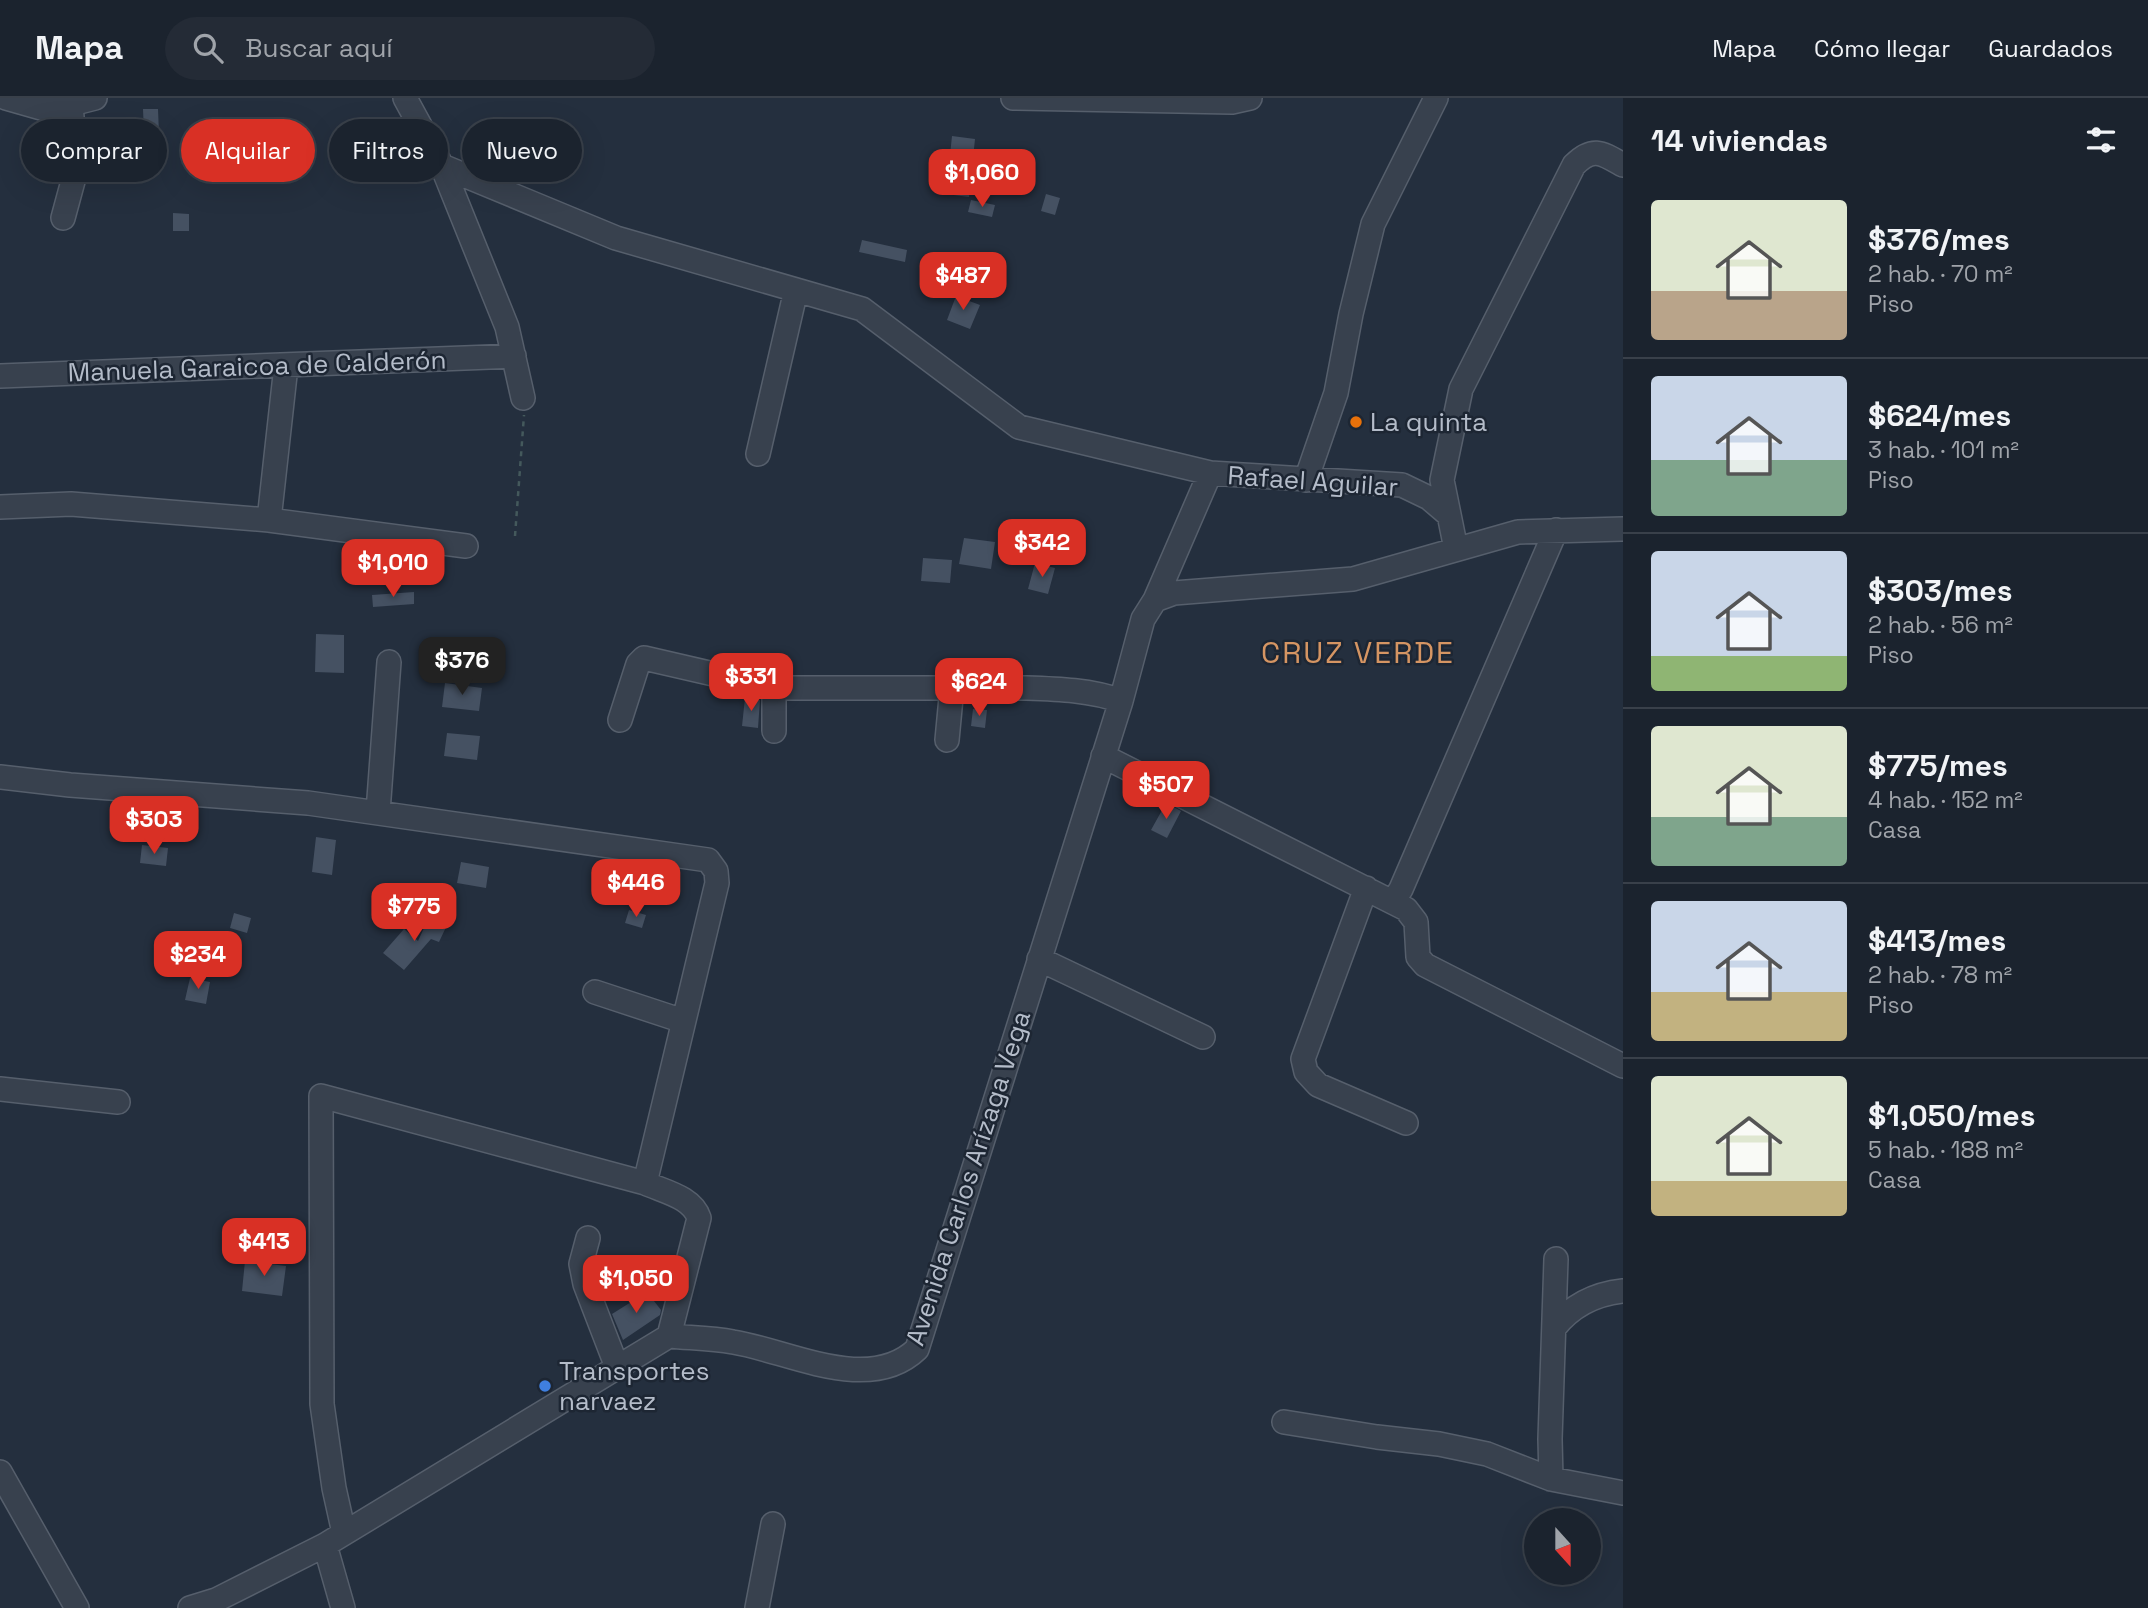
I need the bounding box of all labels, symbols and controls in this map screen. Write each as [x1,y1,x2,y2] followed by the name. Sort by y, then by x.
[165,17,655,80] search box
[35,27,123,69] text: Mapa
[189,29,227,67] icon: search
[245,31,393,65] text: Buscar aquí
[1712,33,1776,64] text: Mapa
[1814,33,1950,64] text: Cómo llegar
[1988,33,2113,64] text: Guardados
[21,119,167,182] chip: Comprar
[181,119,315,182] chip: Alquilar
[329,119,448,182] chip: Filtros
[462,119,582,182] chip: Nuevo
[1651,121,1828,160] text: 14 viviendas
[2082,121,2120,159] icon: filters
[925,150,1039,209] pin: $1,060
[945,157,1019,187] text: $1,060
[1868,220,2010,259] text: $376/mes
[1707,228,1791,312] icon: home
[922,252,1004,312] pin: $487
[1868,259,2013,289] text: 2 hab. · 70 m²
[936,260,990,290] text: $487
[1868,289,1914,319] text: Piso
[67,342,447,390] street label: Manuela Garaicoa de Calderón
[1868,396,2011,435] text: $624/mes
[1707,404,1791,488] icon: home
[1370,405,1487,439] place label: La quinta
[1348,414,1364,430] marker: La quinta
[1868,435,2019,465] text: 3 hab. · 101 m²
[1227,458,1399,504] street label: Rafael Aguilar
[1868,465,1914,495] text: Piso
[1001,519,1083,579] pin: $342
[1014,527,1070,557] text: $342
[336,540,450,599] pin: $1,010
[357,547,429,577] text: $1,010
[1868,571,2012,610] text: $303/mes
[1707,579,1791,663] icon: home
[1868,610,2013,640] text: 2 hab. · 56 m²
[1261,633,1455,672] district label: CRUZ VERDE
[421,638,503,697] pin: $376
[1868,640,1914,670] text: Piso
[435,645,489,675] text: $376
[710,654,792,713] pin: $331
[938,658,1020,718] pin: $624
[725,661,777,691] text: $331
[951,666,1007,696] text: $624
[1868,746,2008,785] text: $775/mes
[1707,754,1791,838] icon: home
[1125,762,1207,821] pin: $507
[1139,769,1193,799] text: $507
[1868,785,2023,815] text: 4 hab. · 152 m²
[113,796,195,856] pin: $303
[126,804,182,834] text: $303
[1868,815,1921,845] text: Casa
[595,860,677,919] pin: $446
[607,867,665,897] text: $446
[373,884,455,943] pin: $775
[387,891,441,921] text: $775
[1868,921,2006,960] text: $413/mes
[1707,929,1791,1013] icon: home
[157,932,239,991] pin: $234
[170,939,226,969] text: $234
[1868,960,2012,990] text: 2 hab. · 78 m²
[1868,990,1914,1020] text: Piso
[898,1006,1038,1350] street label: Avenida Carlos Arízaga Vega
[1868,1096,2035,1135] text: $1,050/mes
[1707,1104,1791,1188] icon: home
[1868,1135,2023,1165] text: 5 hab. · 188 m²
[1868,1165,1921,1195] text: Casa
[223,1218,305,1278] pin: $413
[238,1226,290,1256] text: $413
[579,1256,693,1315] pin: $1,050
[599,1263,673,1293] text: $1,050
[559,1354,709,1418] place label: Transportes narvaez
[537,1378,553,1394] marker: Transportes narvaez
[1524,1508,1601,1586] north arrow
[1524,1508,1601,1585] map controls

